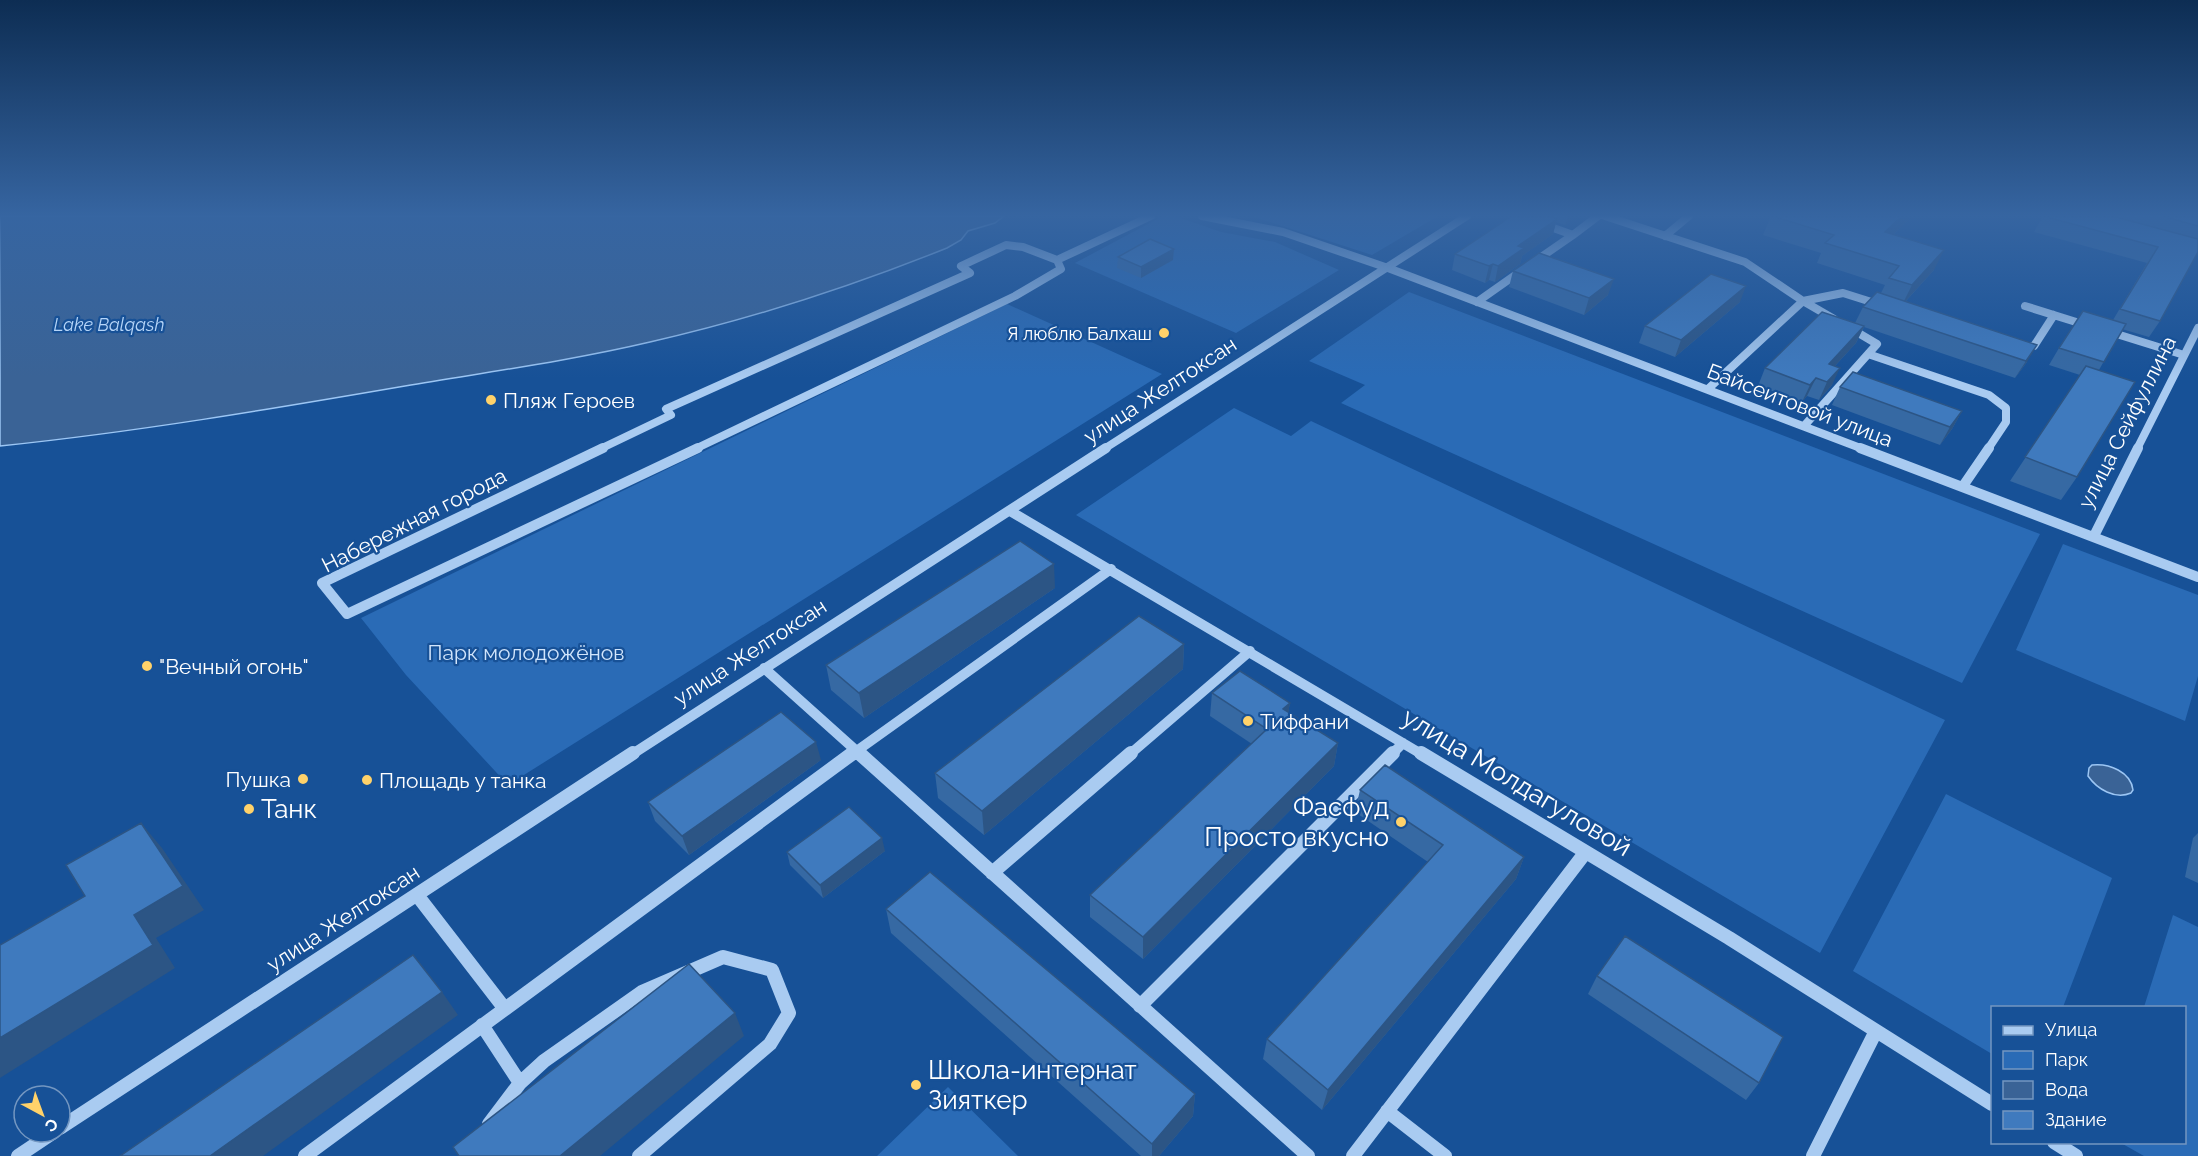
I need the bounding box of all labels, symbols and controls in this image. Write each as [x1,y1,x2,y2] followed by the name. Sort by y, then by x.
[54,314,164,335] water label: Lake Balqash
[1007,323,1152,344] place label: Я люблю Балхаш
[1157,326,1171,340] marker: Я люблю Балхаш
[1079,331,1241,449] street label: улица Желтоксан
[2073,332,2181,512] street label: улица Сейфуллина
[1704,358,1896,452] street label: Байсеитовой улица
[503,388,635,413] place label: Пляж Героев
[484,393,498,407] marker: Пляж Героев
[318,463,510,577] street label: Набережная города
[669,593,831,711] street label: улица Желтоксан
[428,640,624,665] park label: Парк молодожёнов
[159,654,309,679] place label: "Вечный огонь"
[140,659,154,673] marker: "Вечный огонь"
[1397,702,1637,862] street label: улица Молдагуловой
[1260,709,1349,734] place label: Тиффани
[1241,714,1255,728] marker: Тиффани
[226,767,291,792] place label: Пушка
[379,768,547,793] place label: Площадь у танка
[296,772,310,786] marker: Пушка
[360,773,374,787] marker: Площадь у танка
[1204,792,1389,852] place label: Фасфуд Просто вкусно
[261,794,317,824] place label: Танк
[242,802,256,816] marker: Танк
[1394,815,1408,829] marker: Фасфуд Просто вкусно
[262,859,424,977] street label: улица Желтоксан
[1991,1006,2186,1144] legend
[2045,1019,2097,1040] text: Улица
[2045,1049,2088,1070] text: Парк
[928,1055,1137,1115] place label: Школа-интернат Зияткер
[909,1078,923,1092] marker: Школа-интернат Зияткер
[2045,1079,2088,1100] text: Вода
[12,1084,72,1144] north arrow
[2045,1109,2107,1130] text: Здание
[41,1114,62,1136] text: С

